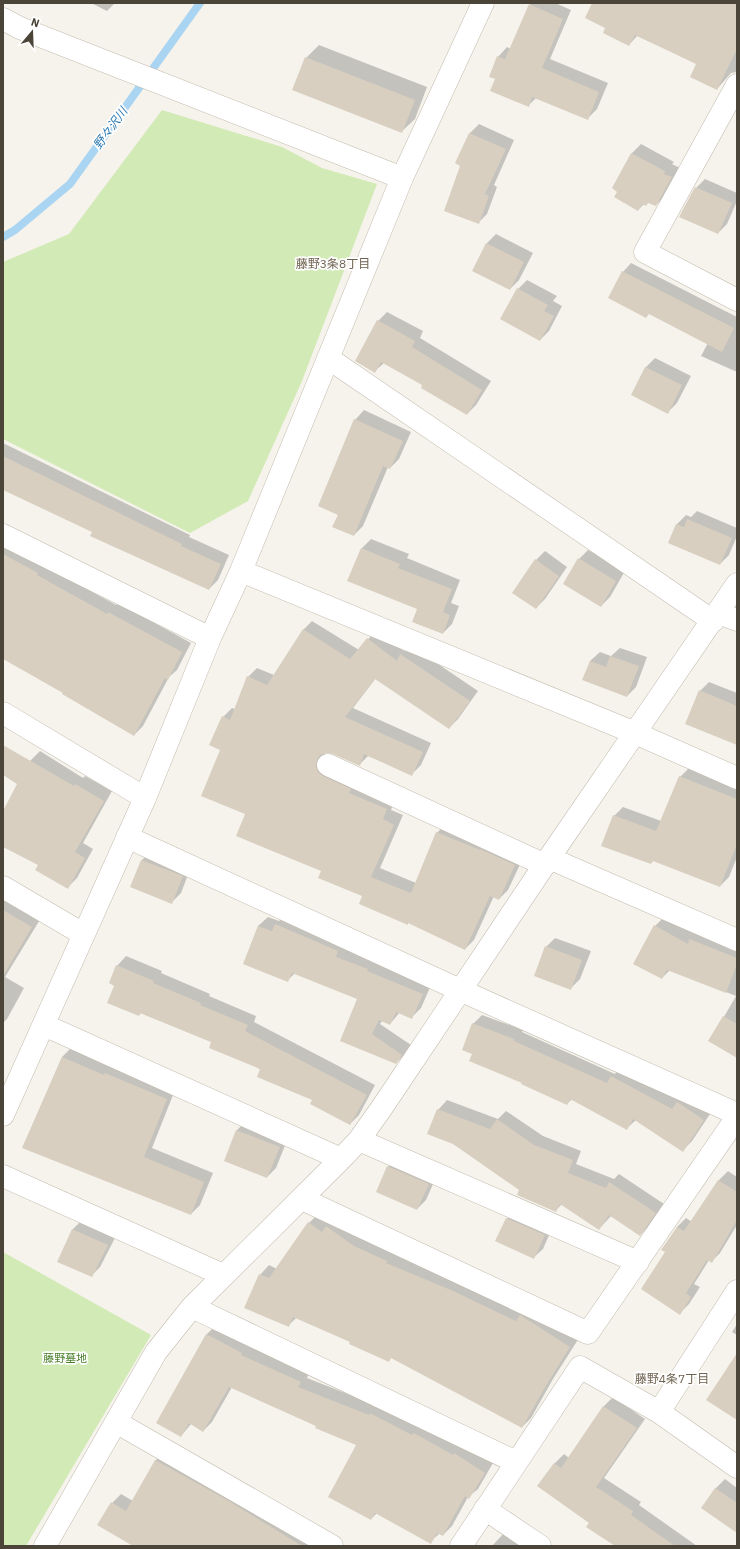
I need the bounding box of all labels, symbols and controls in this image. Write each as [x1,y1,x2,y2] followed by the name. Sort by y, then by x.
[12,12,52,52] north arrow
[29,15,41,30] text: N
[90,103,131,152] water label: 野々沢川
[296,256,370,271] district label: 藤野3条8丁目
[43,1351,87,1365] park label: 藤野墓地
[635,1371,709,1386] district label: 藤野4条7丁目

